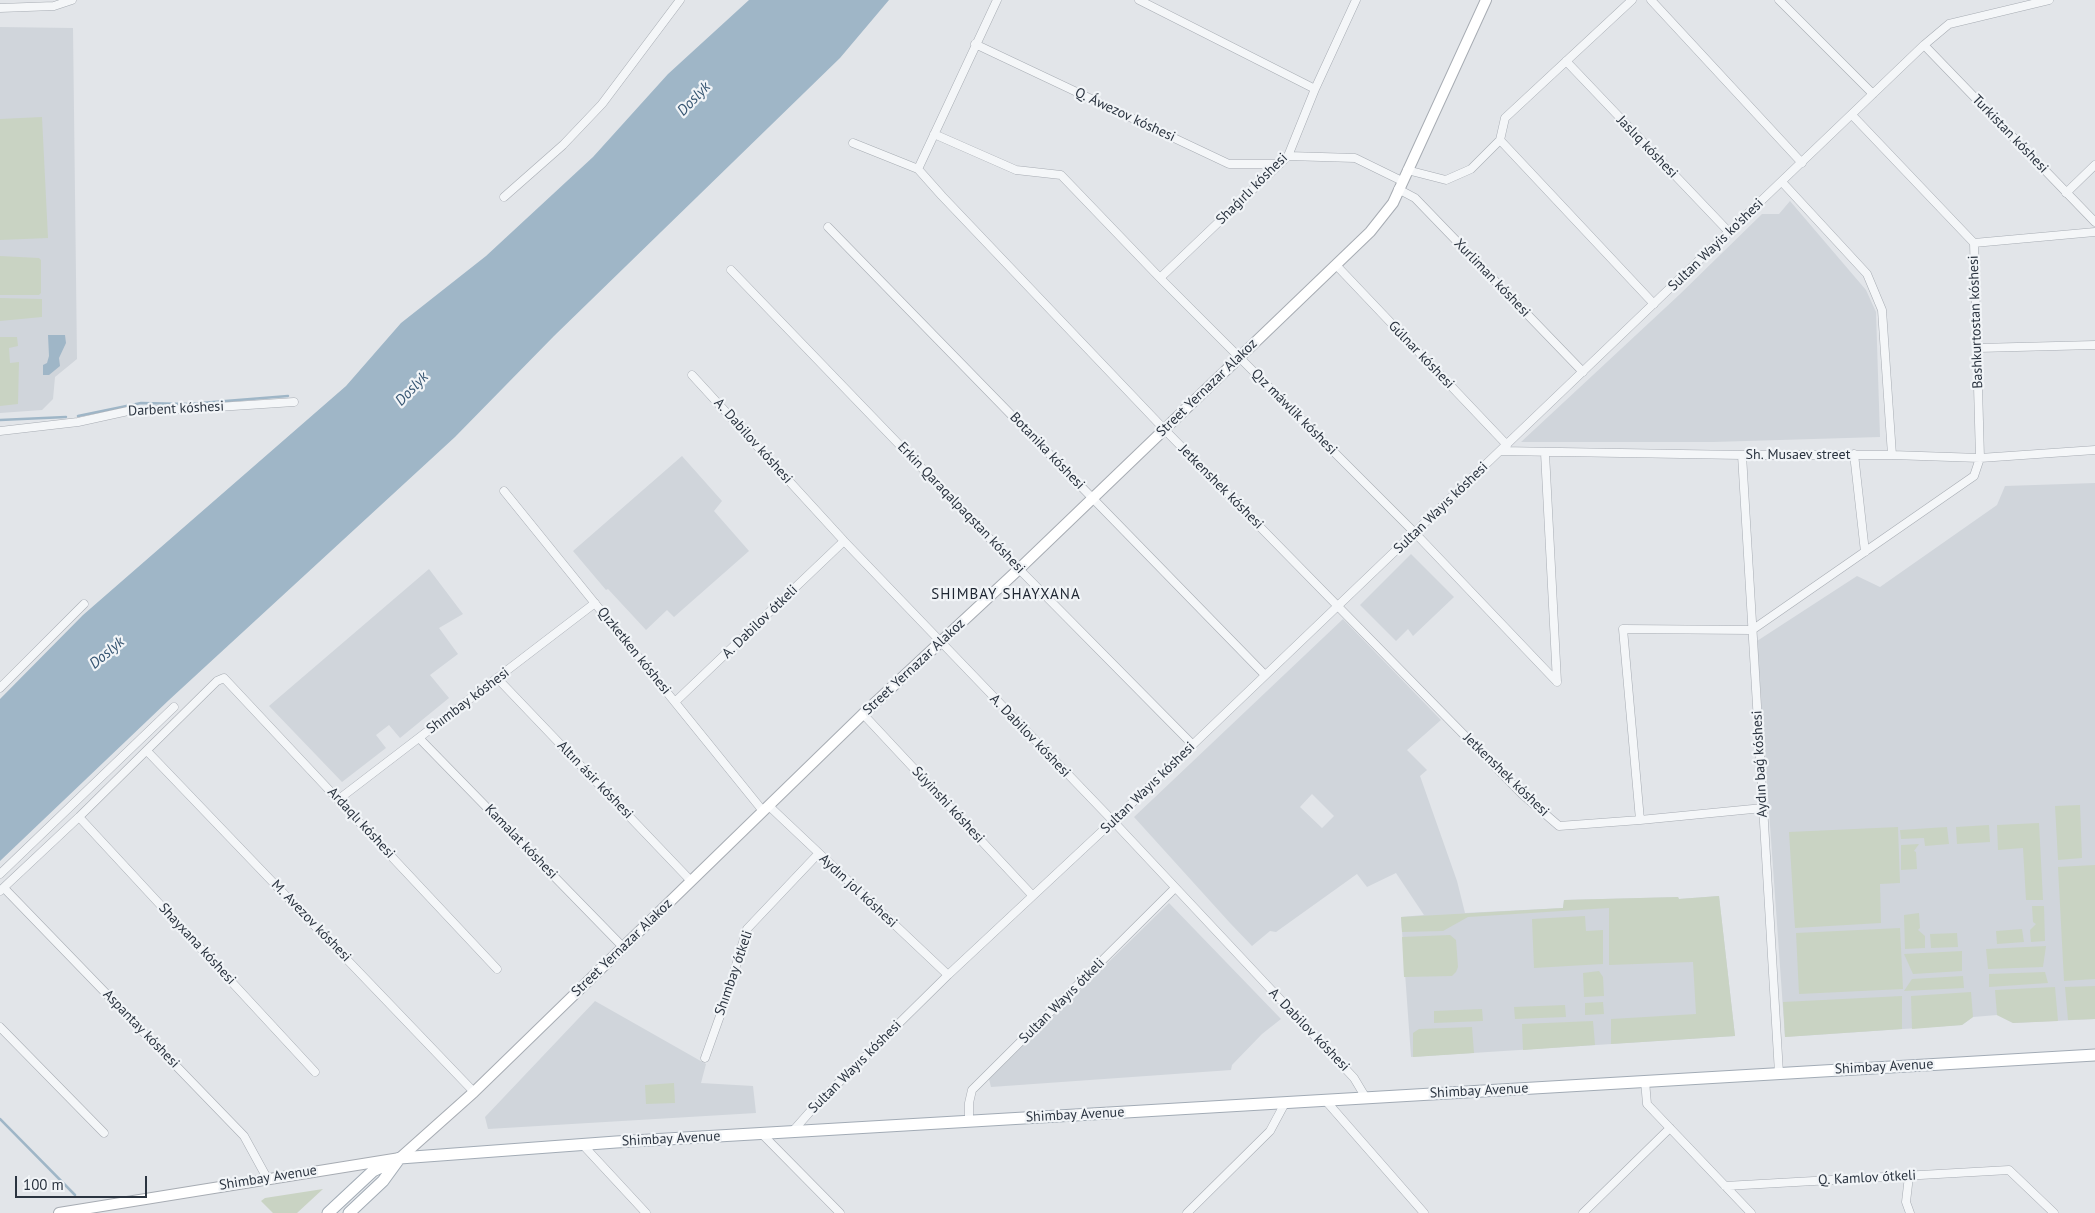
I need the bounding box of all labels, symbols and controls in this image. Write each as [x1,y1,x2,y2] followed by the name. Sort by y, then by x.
[674,78,714,120] water label: Doslyk
[1072,84,1178,146] street label: Q. Áwezov kóshesi
[1968,91,2052,177] street label: Turkistan kóshesi
[1613,112,1681,182] street label: Jaslıq kóshesi
[1213,150,1291,228] street label: Shaǵırlı kóshesi
[1665,195,1767,295] street label: Sultan Wayis ko'shesi
[1450,235,1534,321] street label: Xurliman kóshesi
[1965,255,1987,389] street label: Bashkurtostan kóshesi
[1385,318,1457,392] street label: Gúlnar kóshesi
[1153,336,1261,440] street label: Street Yernazar Alakoz
[1248,366,1340,458] street label: Qız máwlik kóshesi
[392,368,432,410] water label: Doslyk
[710,395,796,487] street label: A. Dabilov kóshesi
[128,398,224,420] street label: Darbent kóshesi
[1006,409,1088,493] street label: Botanika kóshesi
[894,439,1028,577] street label: Erkin Qaraqalpaqstan kóshesi
[1175,441,1267,533] street label: Jetkenshek kóshesi
[1746,447,1850,463] street label: Sh. Musaev street
[1390,459,1492,557] street label: Sultan Wayıs kóshesi
[719,582,801,662] street label: A. Dabilov ótkeli
[929,586,1083,604] district label: SHIMBAY SHAYXANA
[594,604,674,698] street label: Qızketken kóshesi
[859,615,969,719] street label: Street Yernazar Alakoz
[86,633,128,673] water label: Doslyk
[423,664,513,738] street label: Shımbay kóshesi
[986,691,1074,781] street label: A. Dabilov kóshesi
[1749,710,1771,818] street label: Aydın baǵ kóshesi
[1460,730,1552,820] street label: Jetkenshek kóshesi
[554,738,636,822] street label: Altın ásir kóshesi
[1097,739,1199,837] street label: Sultan Wayıs kóshesi
[908,763,988,847] street label: Súyinshi kóshesi
[324,784,398,862] street label: Ardaqlı kóshesi
[481,801,561,883] street label: Kamalat kóshesi
[816,851,900,931] street label: Aydın jol kóshesi
[268,877,354,965] street label: M. Avezov kóshesi
[568,896,676,1000] street label: Street Yernazar Alakoz
[155,900,239,988] street label: Shayxana kóshesi
[712,928,756,1018] street label: Shımbay ótkeli
[1016,955,1108,1047] street label: Sultan Wayıs ótkeli
[1265,985,1353,1075] street label: A. Dabilov kóshesi
[99,986,183,1072] street label: Aspantay kóshesi
[805,1017,905,1117] street label: Sultan Wayıs kóshesi
[1834,1056,1934,1078] street label: Shimbay Avenue
[1429,1080,1529,1102] street label: Shimbay Avenue
[1025,1104,1125,1126] street label: Shimbay Avenue
[621,1128,721,1150] street label: Shimbay Avenue
[218,1162,318,1194] street label: Shimbay Avenue
[18,1166,150,1198] scale bar
[1818,1167,1916,1189] street label: Q. Kamlov ótkeli
[23,1175,64,1194] text: 100 m

